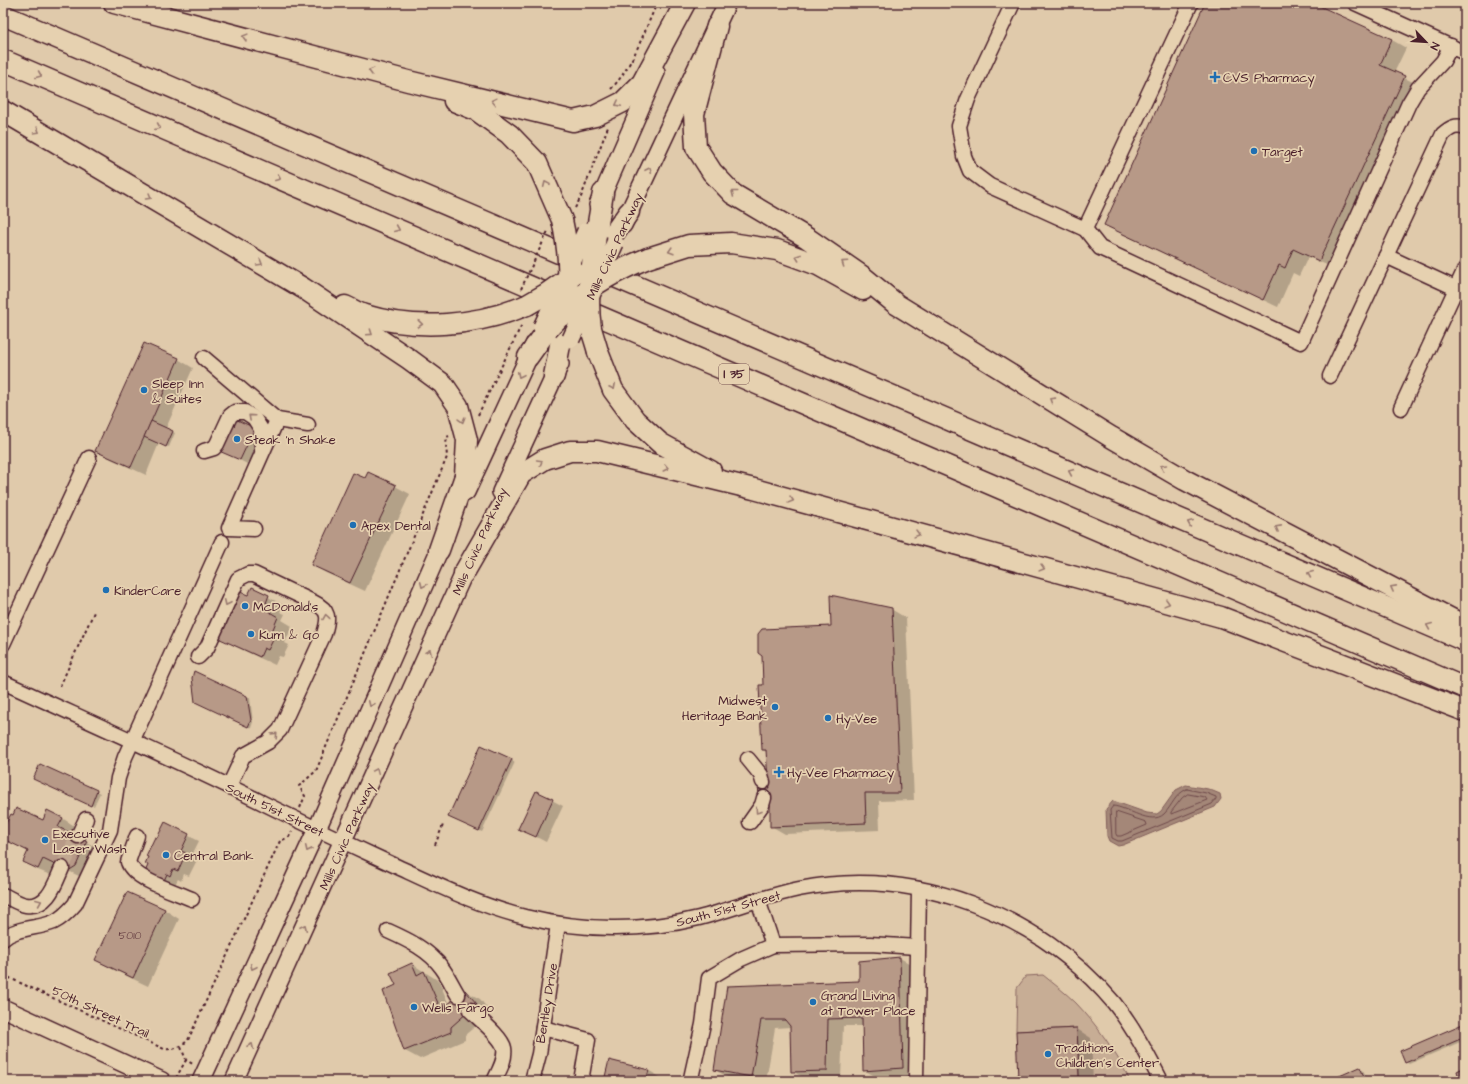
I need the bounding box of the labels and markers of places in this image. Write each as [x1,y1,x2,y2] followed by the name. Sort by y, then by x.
[1223,69,1315,88] place label: CVS Pharmacy
[1210,72,1220,82] marker: CVS Pharmacy
[1262,143,1304,162] place label: Target
[1249,146,1259,156] marker: Target
[152,375,204,408] place label: Sleep Inn & Suites
[139,385,149,395] marker: Sleep Inn & Suites
[245,431,336,449] place label: Steak 'n Shake
[232,434,242,444] marker: Steak 'n Shake
[361,517,431,535] place label: Apex Dental
[348,520,358,530] marker: Apex Dental
[114,582,181,600] place label: KinderCare
[101,585,111,595] marker: KinderCare
[253,598,319,616] place label: McDonald's
[240,601,250,611] marker: McDonald's
[259,626,320,644] place label: Kum & Go
[246,629,256,639] marker: Kum & Go
[682,692,768,726] place label: Midwest Heritage Bank
[770,702,780,712] marker: Midwest Heritage Bank
[836,710,877,729] place label: Hy-Vee
[823,713,833,723] marker: Hy-Vee
[787,764,894,783] place label: Hy-Vee Pharmacy
[774,767,784,777] marker: Hy-Vee Pharmacy
[53,825,127,858] place label: Executive Laser Wash
[40,835,50,845] marker: Executive Laser Wash
[174,847,253,865] place label: Central Bank
[161,850,171,860] marker: Central Bank
[821,987,916,1020] place label: Grand Living at Tower Place
[808,997,818,1007] marker: Grand Living at Tower Place
[422,999,495,1018] place label: Wells Fargo
[409,1002,419,1012] marker: Wells Fargo
[1056,1039,1159,1072] place label: Traditions Children's Center
[1043,1049,1053,1059] marker: Traditions Children's Center

